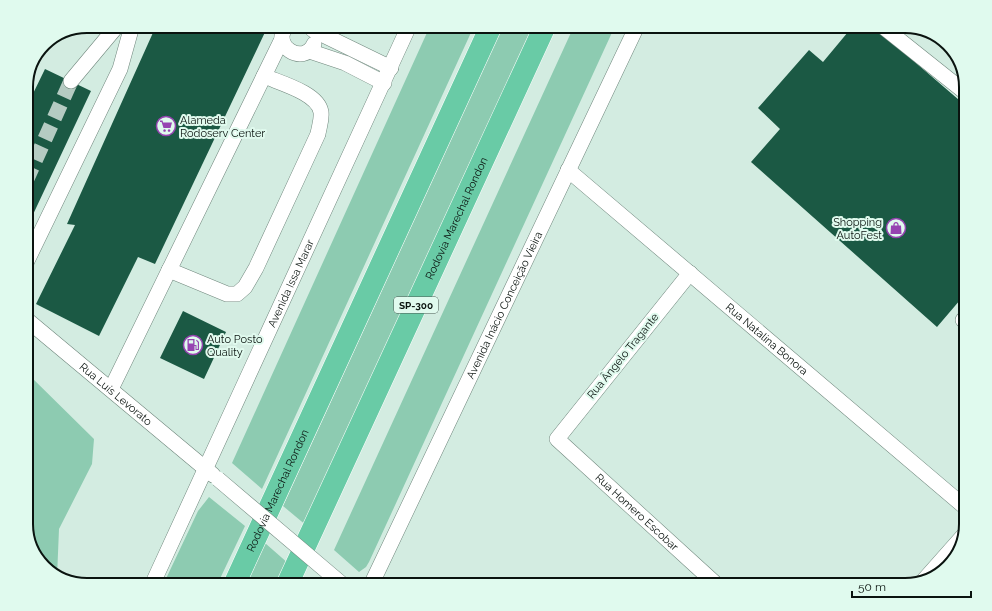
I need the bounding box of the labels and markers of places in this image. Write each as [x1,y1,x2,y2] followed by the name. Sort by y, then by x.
[180,114,265,140] place label: Alameda Rodoserv Center
[155,115,177,137] supermarket icon: Alameda Rodoserv Center
[833,216,882,242] place label: Shopping AutoFest
[885,217,907,239] shop icon: Shopping AutoFest
[207,333,263,359] place label: Auto Posto Quality
[182,334,204,356] fuel station icon: Auto Posto Quality

